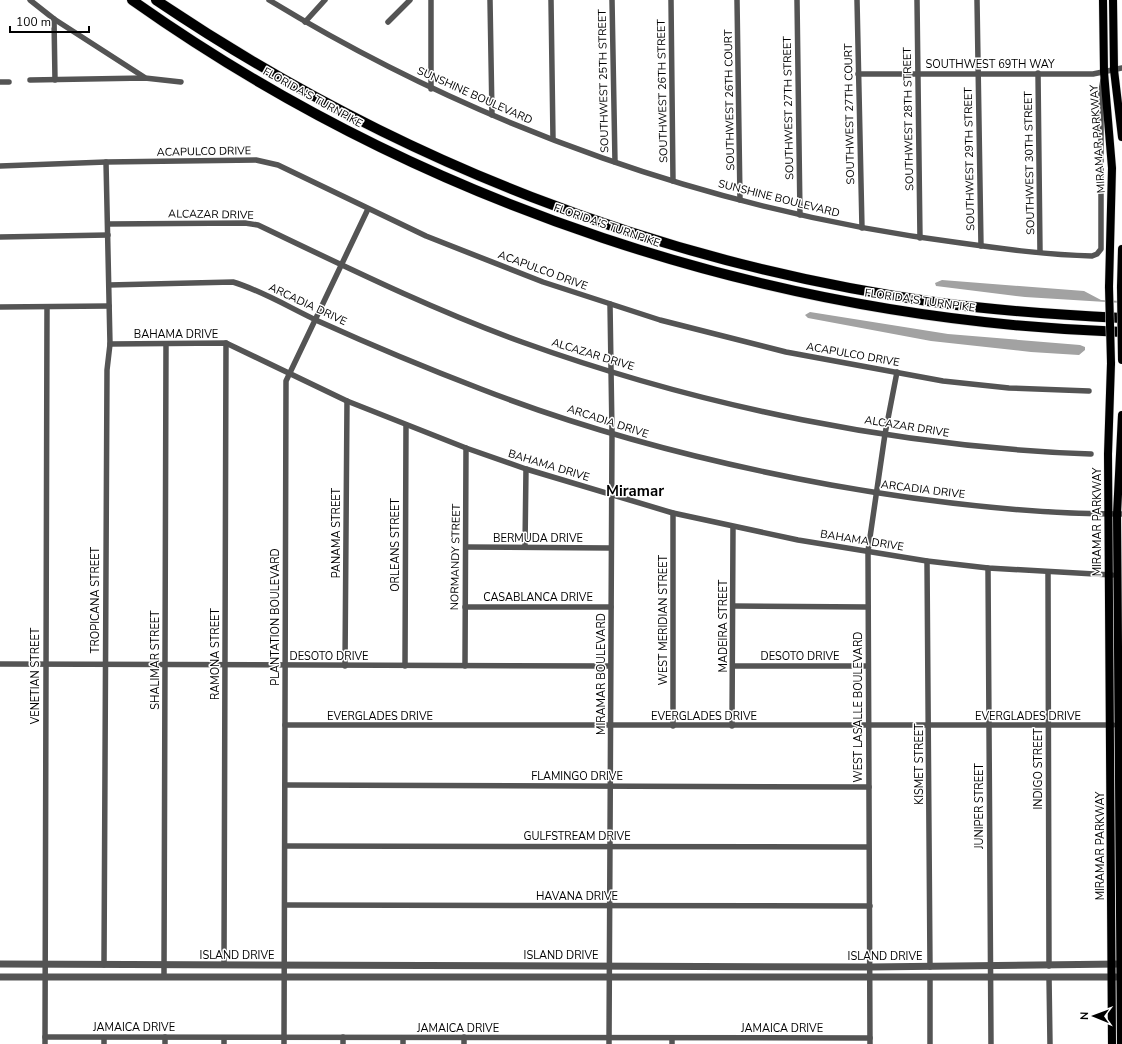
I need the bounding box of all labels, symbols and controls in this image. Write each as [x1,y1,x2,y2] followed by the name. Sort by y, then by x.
[10,8,89,34] scale bar
[595,9,612,153] street label: SOUTHWEST 25TH STREET
[16,14,51,30] text: 100 m
[654,19,671,163] street label: SOUTHWEST 26TH STREET
[721,29,738,171] street label: SOUTHWEST 26TH COURT
[780,36,797,180] street label: SOUTHWEST 27TH STREET
[841,43,858,185] street label: SOUTHWEST 27TH COURT
[900,47,917,191] street label: SOUTHWEST 28TH STREET
[925,57,1055,72] street label: SOUTHWEST 69TH WAY
[415,63,535,128] street label: SUNSHINE BOULEVARD
[260,64,365,131] street label: FLORIDA'S TURNPIKE
[1086,84,1109,194] street label: MIRAMAR PARKWAY
[961,87,978,231] street label: SOUTHWEST 29TH STREET
[1021,91,1038,235] street label: SOUTHWEST 30TH STREET
[157,143,251,160] street label: ACAPULCO DRIVE
[716,176,841,221] street label: SUNSHINE BOULEVARD
[552,200,662,251] street label: FLORIDA'S TURNPIKE
[168,206,254,223] street label: ALCAZAR DRIVE
[496,247,590,294] street label: ACAPULCO DRIVE
[266,280,349,329] street label: ARCADIA DRIVE
[864,285,976,316] street label: FLORIDA'S TURNPIKE
[134,327,218,342] street label: BAHAMA DRIVE
[550,335,636,374] street label: ALCAZAR DRIVE
[805,339,901,370] street label: ACAPULCO DRIVE
[565,401,650,442] street label: ARCADIA DRIVE
[863,412,950,441] street label: ALCAZAR DRIVE
[506,446,591,485] street label: BAHAMA DRIVE
[1090,467,1105,576] street label: MIRAMAR PARKWAY
[880,477,966,502] street label: ARCADIA DRIVE
[606,481,664,501] district label: Miramar
[329,487,344,578] street label: PANAMA STREET
[388,498,403,592] street label: ORLEANS STREET
[447,503,464,610] street label: NORMANDY STREET
[819,526,905,554] street label: BAHAMA DRIVE
[493,531,583,546] street label: BERMUDA DRIVE
[88,547,103,653] street label: TROPICANA STREET
[268,548,283,686] street label: PLANTATION BOULEVARD
[656,554,671,685] street label: WEST MERIDIAN STREET
[716,579,731,672] street label: MADEIRA STREET
[483,590,593,605] street label: CASABLANCA DRIVE
[208,608,223,700] street label: RAMONA STREET
[148,610,163,710] street label: SHALIMAR STREET
[594,613,609,735] street label: MIRAMAR BOULEVARD
[28,627,43,725] street label: VENETIAN STREET
[851,632,866,782] street label: WEST LASALLE BOULEVARD
[290,649,368,664] street label: DESOTO DRIVE
[761,649,839,664] street label: DESOTO DRIVE
[327,709,433,724] street label: EVERGLADES DRIVE
[651,709,757,724] street label: EVERGLADES DRIVE
[975,709,1081,724] street label: EVERGLADES DRIVE
[912,723,927,805] street label: KISMET STREET
[1031,728,1046,810] street label: INDIGO STREET
[972,763,987,850] street label: JUNIPER STREET
[531,769,623,784] street label: FLAMINGO DRIVE
[1093,791,1108,900] street label: MIRAMAR PARKWAY
[523,829,631,844] street label: GULFSTREAM DRIVE
[536,889,618,904] street label: HAVANA DRIVE
[200,948,274,963] street label: ISLAND DRIVE
[524,948,598,963] street label: ISLAND DRIVE
[848,949,922,964] street label: ISLAND DRIVE
[1074,996,1114,1036] north arrow
[1077,1012,1092,1020] text: N
[92,1020,175,1035] street label: JAMAICA DRIVE
[416,1021,499,1036] street label: JAMAICA DRIVE
[740,1021,823,1036] street label: JAMAICA DRIVE

